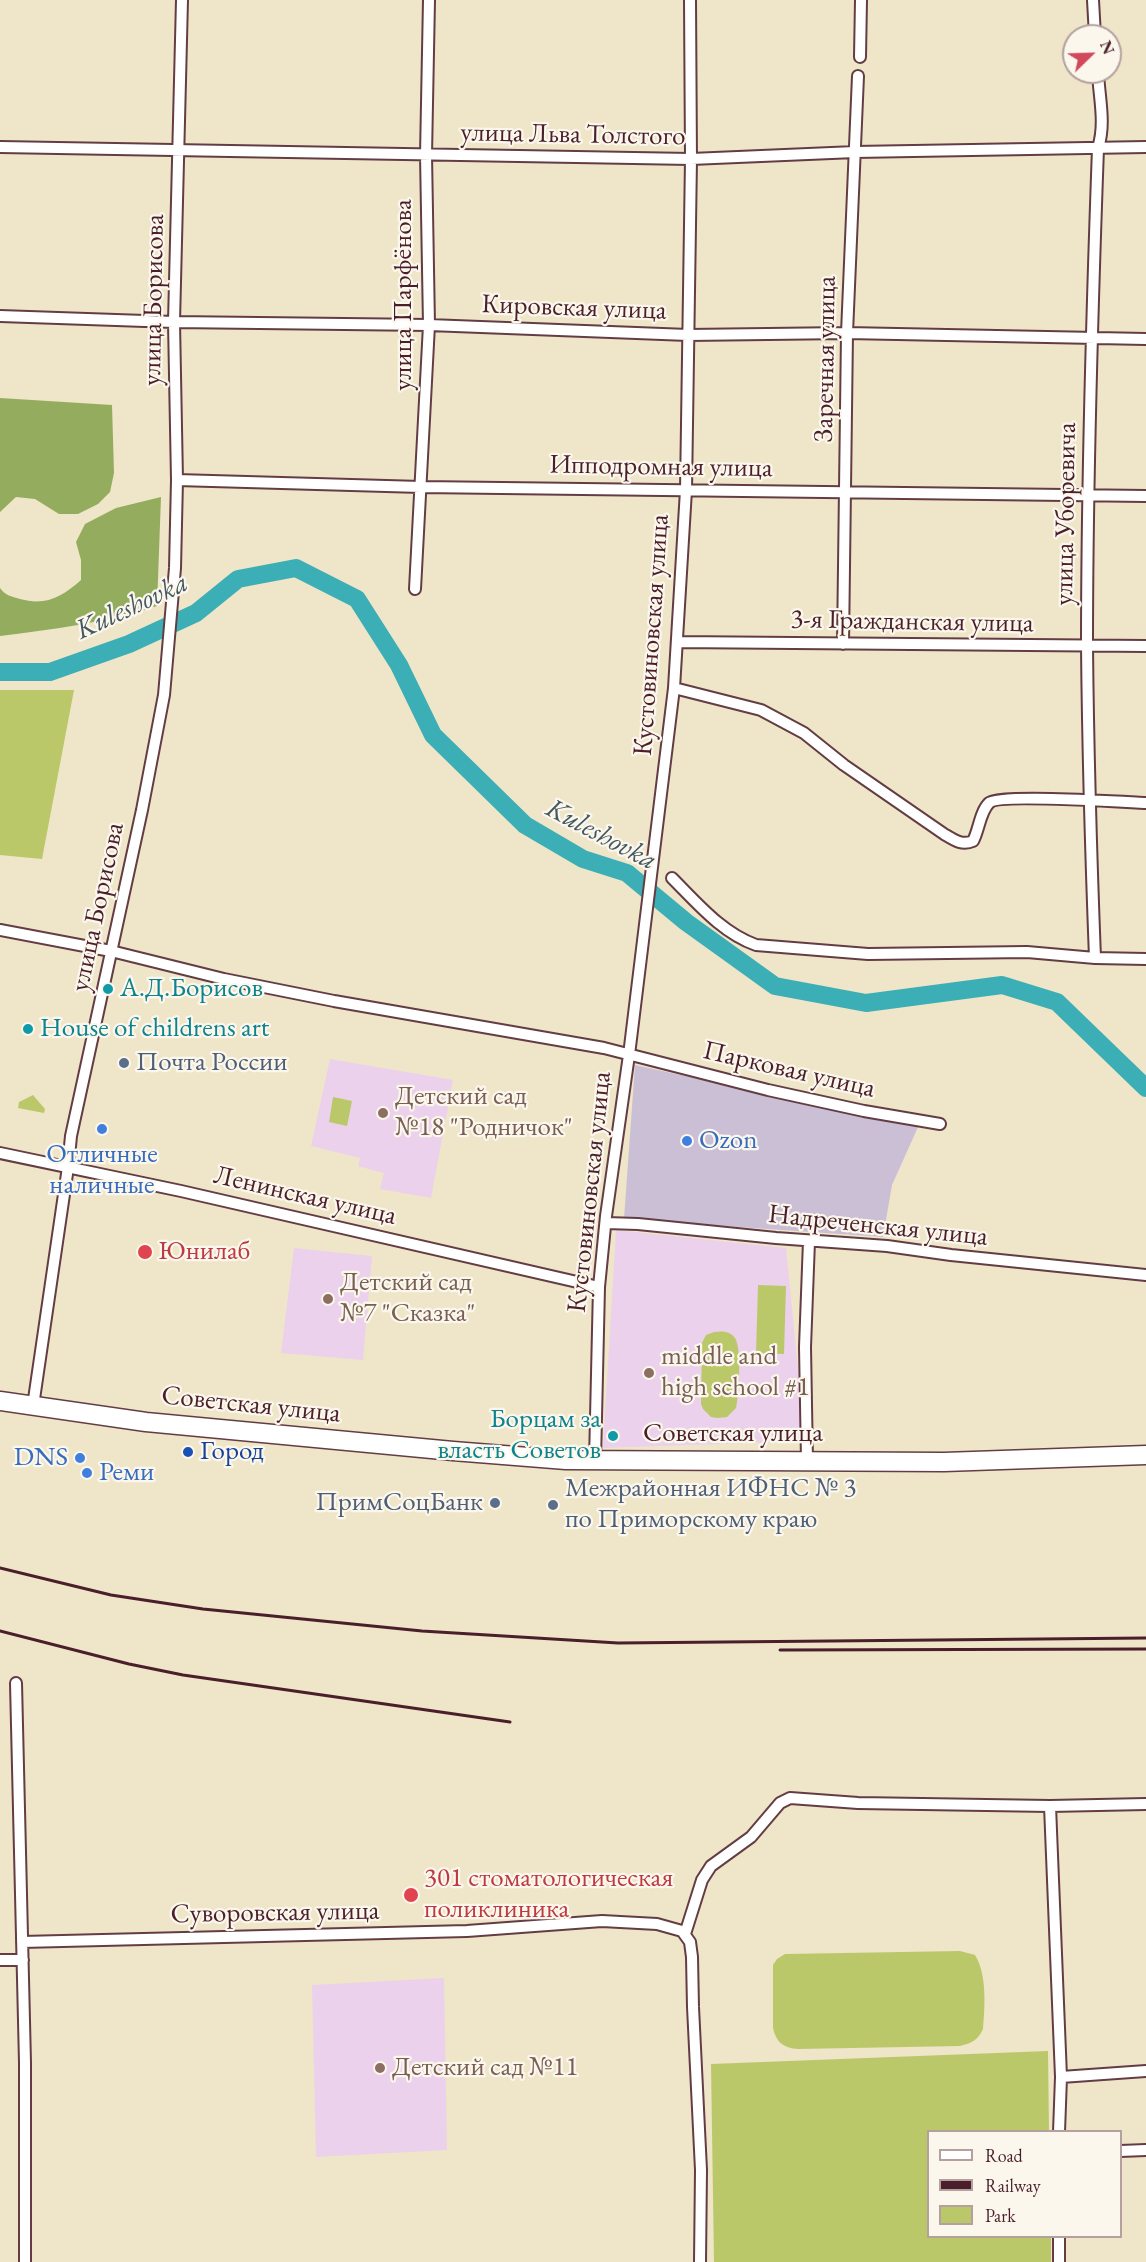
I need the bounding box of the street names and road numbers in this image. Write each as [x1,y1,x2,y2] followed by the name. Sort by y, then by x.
[460,117,686,153] street label: улица Льва Толстого
[388,199,420,391] street label: улица Парфёнова
[136,214,172,386] street label: улица Борисова
[808,275,844,443] street label: Заречная улица
[481,289,667,327] street label: Кировская улица
[1048,422,1084,606] street label: улица Уборевича
[549,449,773,485] street label: Ипподромная улица
[627,513,677,757] street label: Кустовиновская улица
[790,604,1034,640] street label: 3-я Гражданская улица
[64,820,132,994] street label: улица Борисова
[700,1034,878,1106] street label: Парковая улица
[561,1070,619,1314] street label: Кустовиновская улица
[211,1159,399,1233] street label: Ленинская улица
[767,1198,989,1254] street label: Надреченская улица
[160,1379,342,1431] street label: Советская улица
[643,1418,823,1450] street label: Советская улица
[170,1895,380,1931] street label: Суворовская улица

